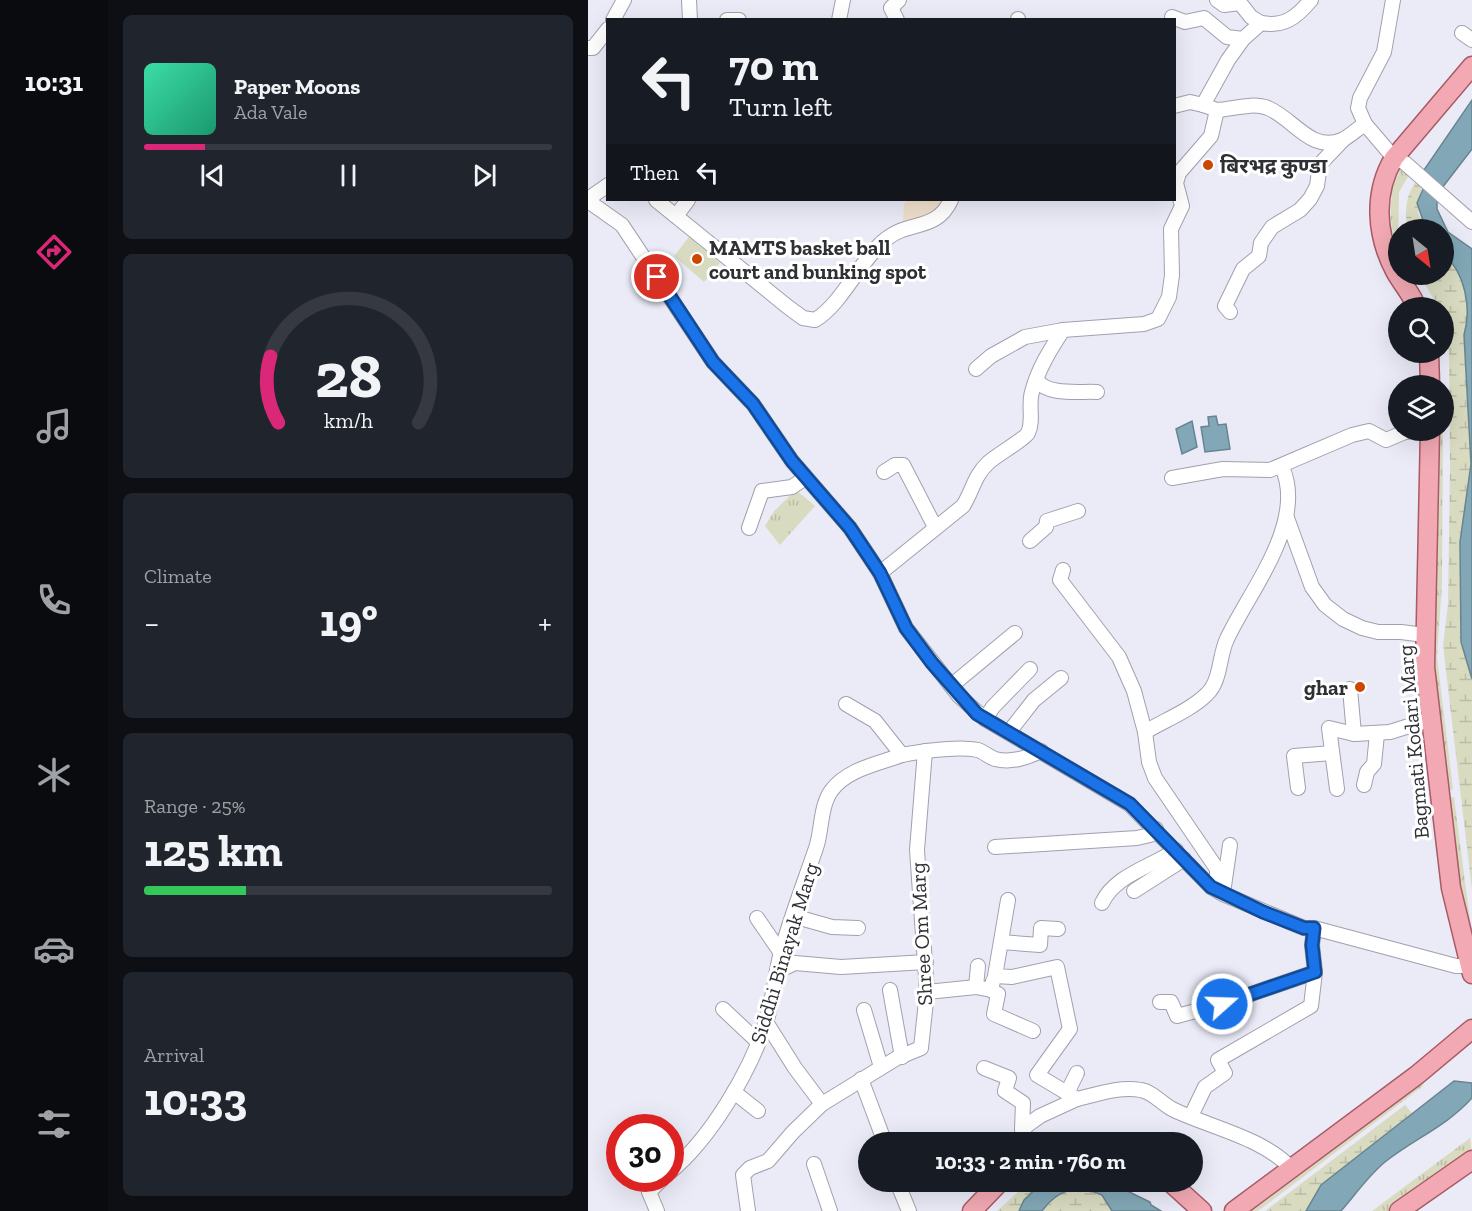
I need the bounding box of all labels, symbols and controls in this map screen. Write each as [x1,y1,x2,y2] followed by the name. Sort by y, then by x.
[729,40,819,91] text: 70 m
[630,42,708,120] icon: left
[25,66,83,98] text: 10:31
[234,73,360,100] text: Paper Moons
[729,91,832,123] text: Turn left
[234,100,307,124] text: Ada Vale
[1220,153,1328,179] place label: बिरभद्र कुण्डा
[691,156,724,189] icon: left
[1201,158,1215,172] marker: बिरभद्र कुण्डा
[196,159,229,192] icon: previous
[332,159,365,192] icon: pause
[468,159,501,192] icon: next
[630,159,679,186] text: Then
[1388,219,1454,285] north arrow
[1388,219,1454,441] map controls
[33,231,75,273] icon: directions
[709,235,927,284] place label: MAMTS basket ball court and bunking spot
[631,251,682,302] pin
[690,252,704,266] marker: MAMTS basket ball court and bunking spot
[640,260,673,293] icon: arrive
[1388,297,1454,363] button: search
[314,338,382,413] text: 28
[1388,375,1454,441] button: layers
[33,405,75,447] icon: music
[324,409,372,434] text: km/h
[144,564,212,588] text: Climate
[33,579,75,621] icon: phone
[320,594,378,648] text: 19°
[144,603,159,642] text: −
[538,603,552,642] text: +
[1392,643,1434,840] street label: Bagmati Kodari Marg
[1304,675,1348,700] place label: ghar
[1353,680,1367,694] marker: ghar
[33,754,75,796] icon: climate
[144,794,246,818] text: Range · 25%
[144,824,283,878] text: 125 km
[745,859,824,1047] street label: Siddhi Binayak Marg
[905,861,937,1006] street label: Shree Om Marg
[33,928,75,970] icon: car
[1190,972,1254,1036] position arrow
[144,1043,204,1067] text: Arrival
[144,1073,247,1127] text: 10:33
[33,1103,75,1145] icon: filters
[606,1114,684,1192] speed limit sign: 30
[935,1148,1126,1175] text: 10:33 · 2 min · 760 m

